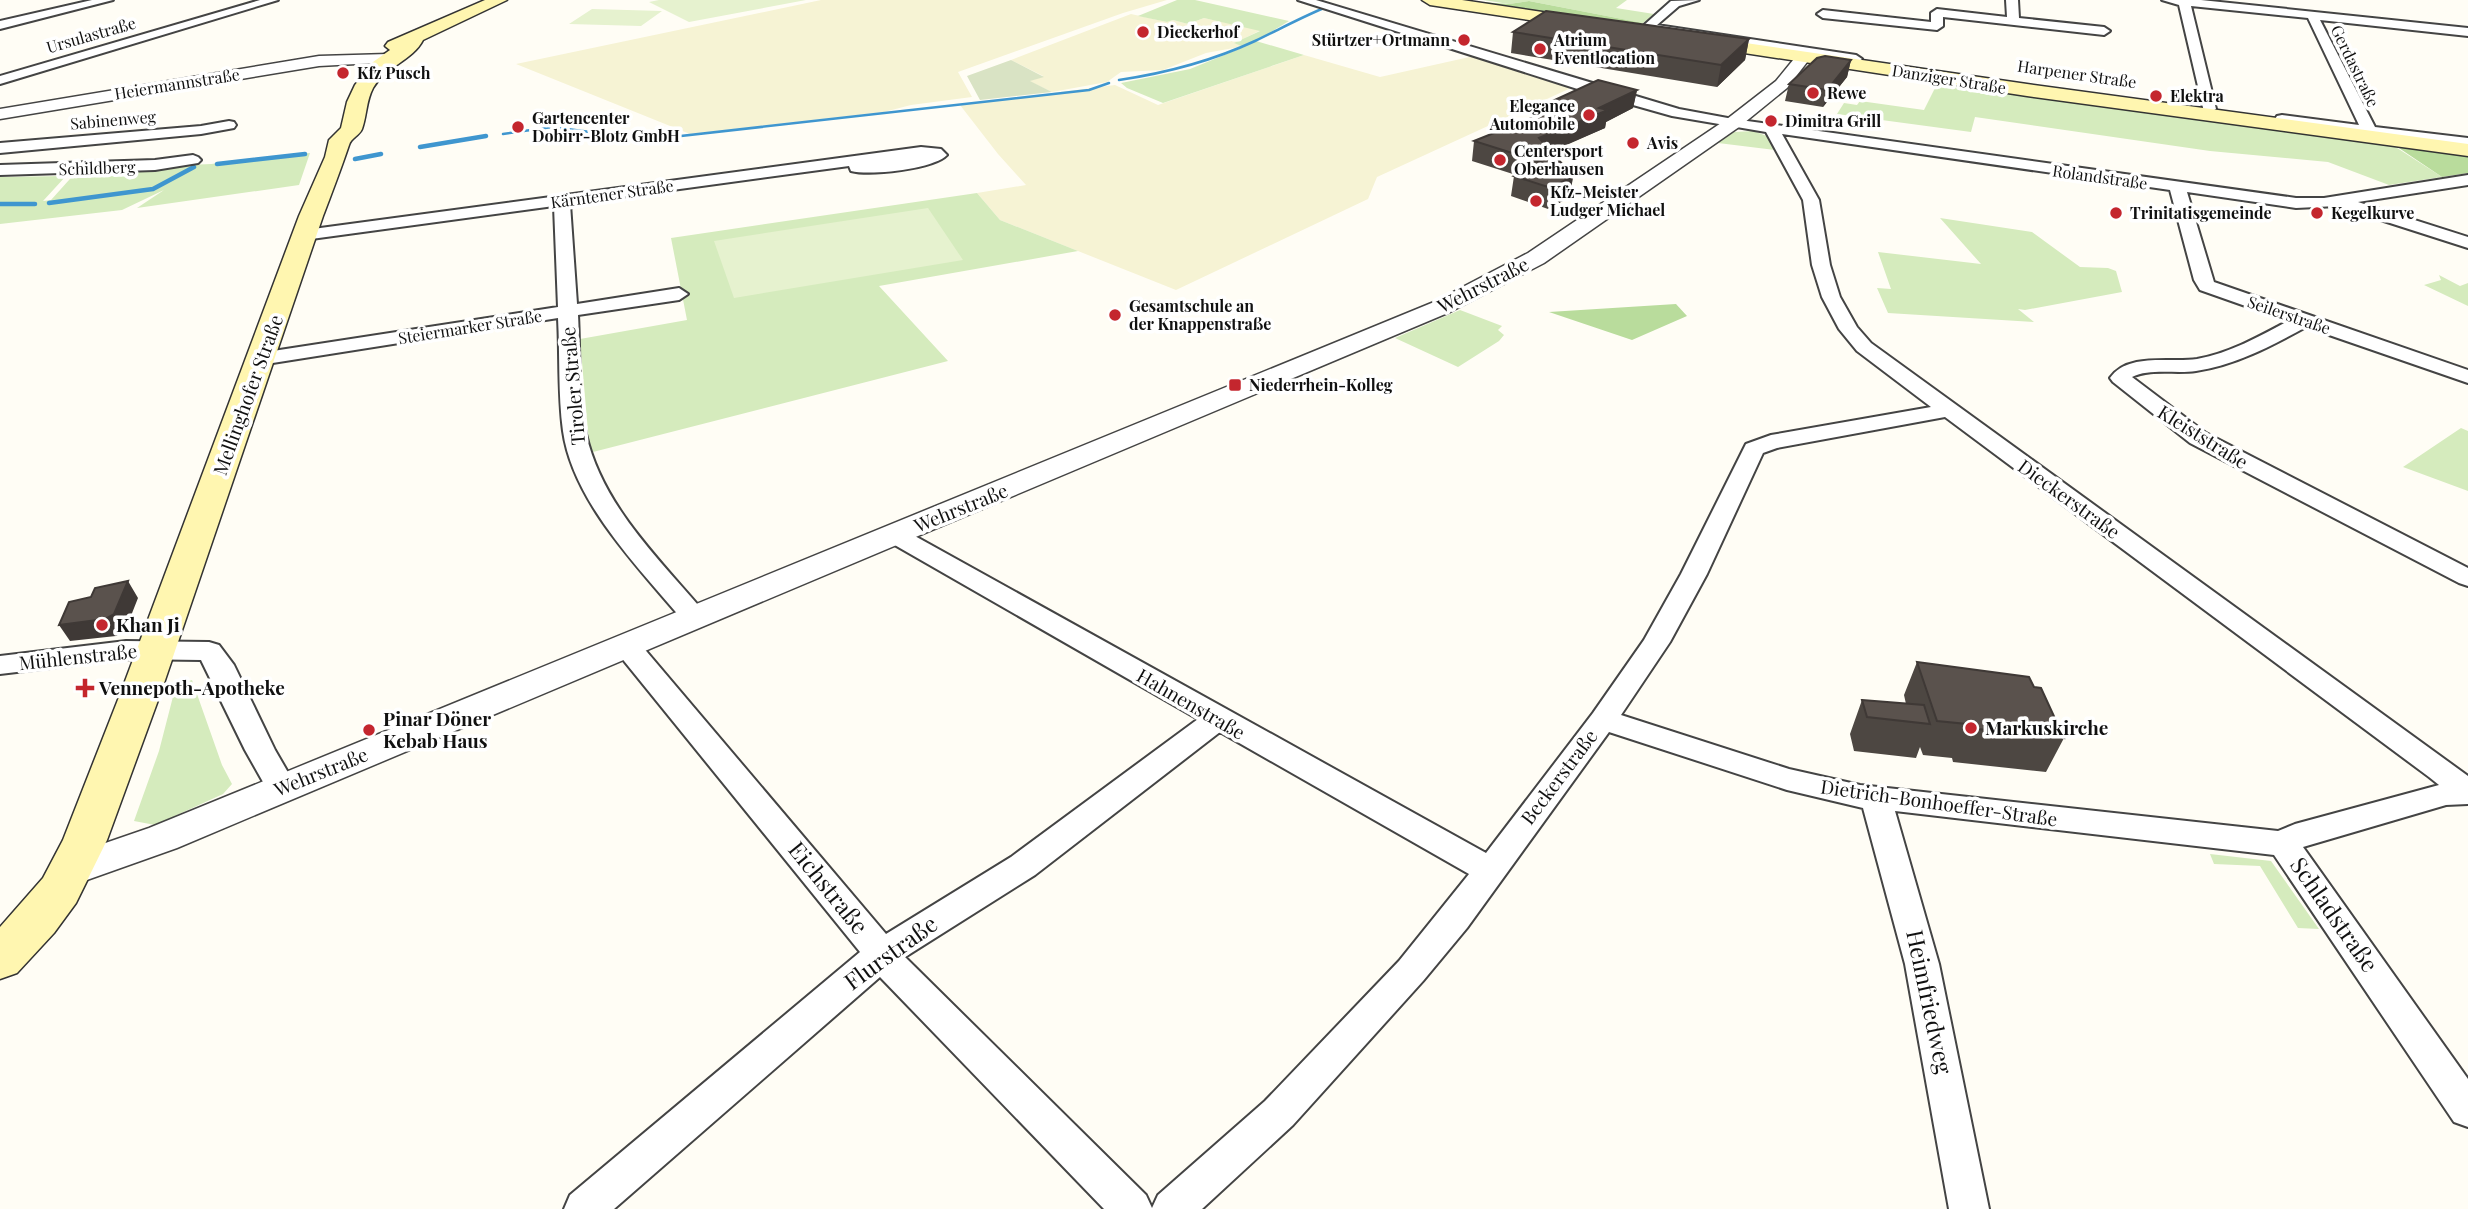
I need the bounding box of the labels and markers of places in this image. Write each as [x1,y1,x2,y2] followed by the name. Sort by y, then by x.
[1157,21,1240,42] place label: Dieckerhof
[1135,24,1151,40] marker: Dieckerhof
[1312,29,1450,50] place label: Stürtzer+Ortmann
[1553,29,1655,68] place label: Atrium Eventlocation
[1456,32,1472,48] marker: Stürtzer+Ortmann
[1532,41,1548,57] marker: Atrium Eventlocation
[357,62,431,83] place label: Kfz Pusch
[335,65,351,81] marker: Kfz Pusch
[1827,82,1866,103] place label: Rewe
[1805,85,1821,101] marker: Rewe
[2170,85,2224,106] place label: Elektra
[2148,88,2164,104] marker: Elektra
[1489,95,1575,134] place label: Elegance Automobile
[532,107,680,146] place label: Gartencenter Dobirr-Blotz GmbH
[1581,107,1597,123] marker: Elegance Automobile
[1785,110,1881,131] place label: Dimitra Grill
[1763,113,1779,129] marker: Dimitra Grill
[510,119,526,135] marker: Gartencenter Dobirr-Blotz GmbH
[1646,132,1678,153] place label: Avis
[1625,135,1641,151] marker: Avis
[1514,140,1604,179] place label: Centersport Oberhausen
[1492,152,1508,168] marker: Centersport Oberhausen
[1550,181,1665,220] place label: Kfz-Meister Ludger Michael
[1528,193,1544,209] marker: Kfz-Meister Ludger Michael
[2130,202,2272,223] place label: Trinitatisgemeinde
[2331,202,2414,223] place label: Kegelkurve
[2108,205,2124,221] marker: Trinitatisgemeinde
[2309,205,2325,221] marker: Kegelkurve
[1129,295,1271,334] place label: Gesamtschule an der Knappenstraße
[1107,307,1123,323] marker: Gesamtschule an der Knappenstraße
[1249,374,1393,395] place label: Niederrhein-Kolleg
[1227,377,1243,393] marker: Niederrhein-Kolleg
[116,611,180,637] place label: Khan Ji
[94,617,110,633] marker: Khan Ji
[98,674,285,700] place label: Vennepoth-Apotheke
[77,680,93,696] marker: Vennepoth-Apotheke
[383,705,491,753] place label: Pinar Döner Kebab Haus
[1985,714,2108,740] place label: Markuskirche
[1963,720,1979,736] marker: Markuskirche
[361,722,377,738] marker: Pinar Döner Kebab Haus

